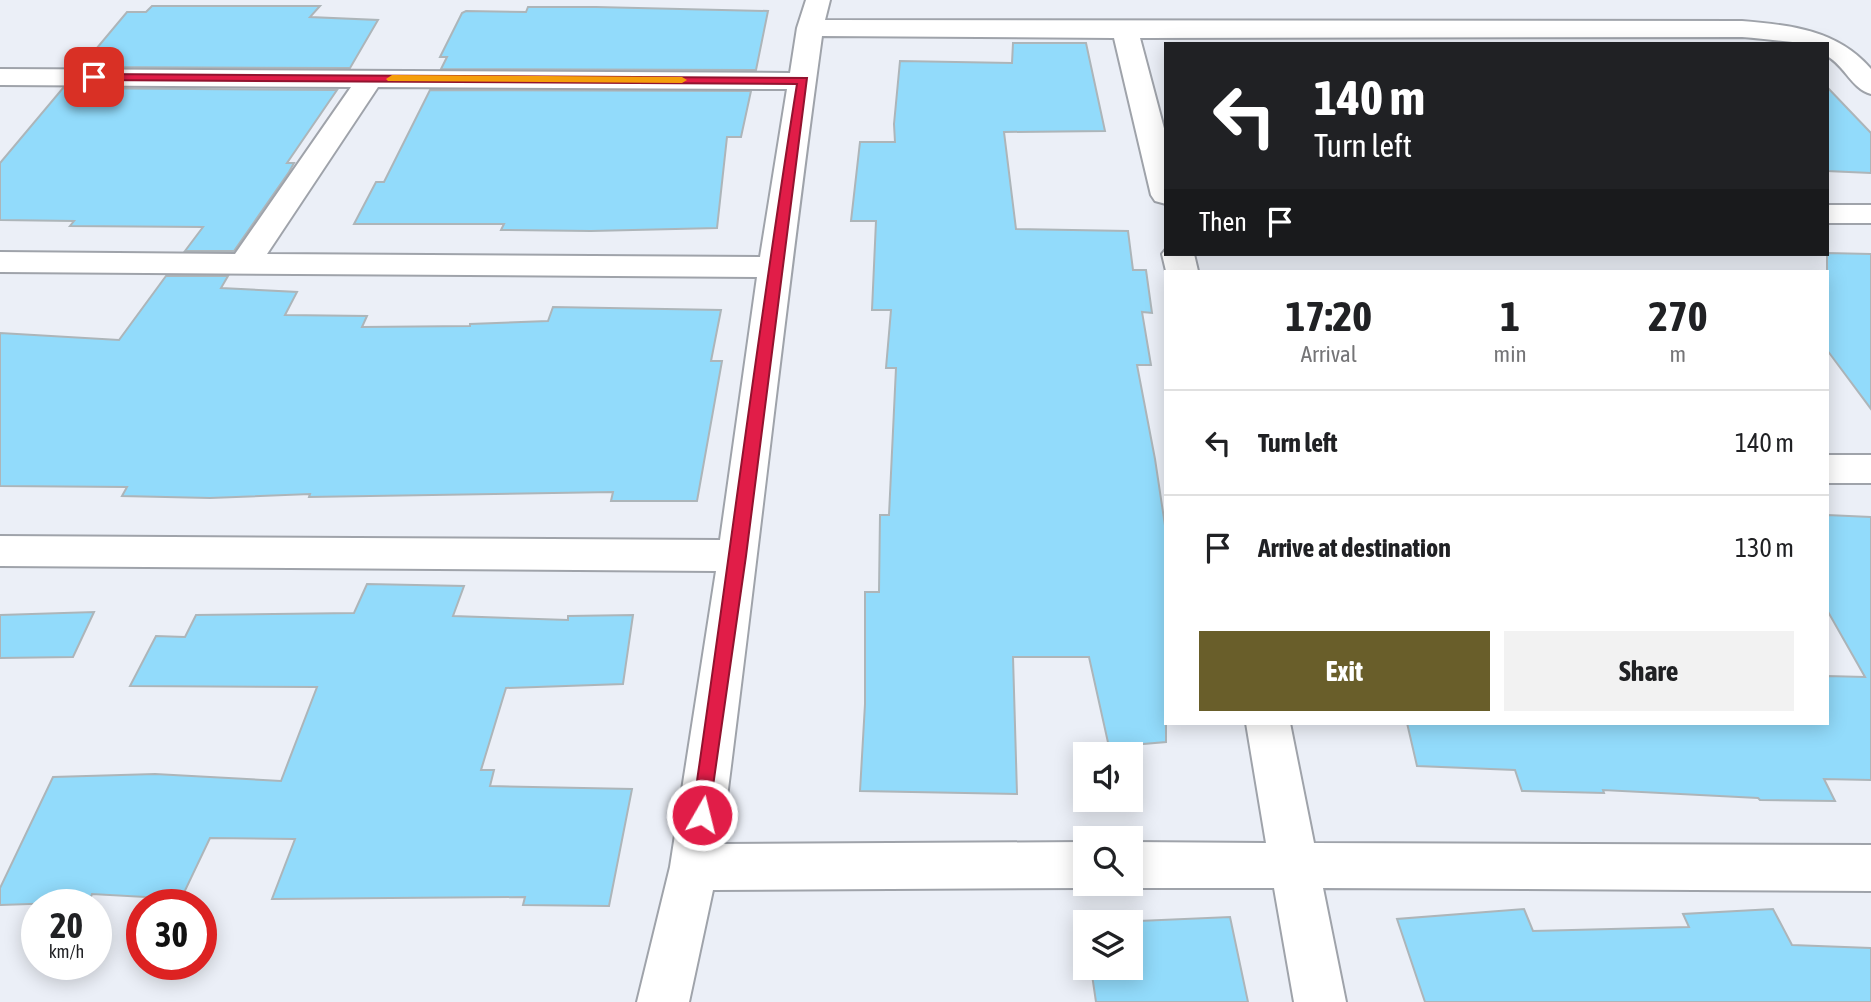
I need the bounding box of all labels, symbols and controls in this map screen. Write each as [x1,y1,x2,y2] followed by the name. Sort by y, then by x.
[64,47,124,107] pin
[75,58,113,96] icon: arrive
[1314,69,1425,125] text: 140 m
[1199,70,1290,161] icon: left
[1314,127,1412,164] text: Turn left
[1261,203,1299,241] icon: arrive
[1199,207,1247,237] text: Then
[1286,292,1372,340] text: 17:20
[1500,292,1520,340] text: 1
[1648,292,1707,340] text: 270
[1301,341,1357,367] text: Arrival
[1494,341,1527,367] text: min
[1670,341,1686,367] text: m
[1199,424,1237,462] icon: left
[1258,428,1338,458] text: Turn left
[1735,428,1794,458] text: 140 m
[1199,529,1237,567] icon: arrive
[1258,533,1451,563] text: Arrive at destination
[1735,533,1794,563] text: 130 m
[1199,631,1490,711] button: Exit
[1504,631,1794,711] button: Share
[1073,742,1143,980] map controls
[1073,742,1143,812] button: sound
[665,778,739,852] position arrow
[1073,826,1143,896] button: search
[126,889,217,980] speed limit sign: 30
[50,905,83,945] text: 20
[1073,910,1143,980] button: layers
[49,941,84,962] text: km/h

